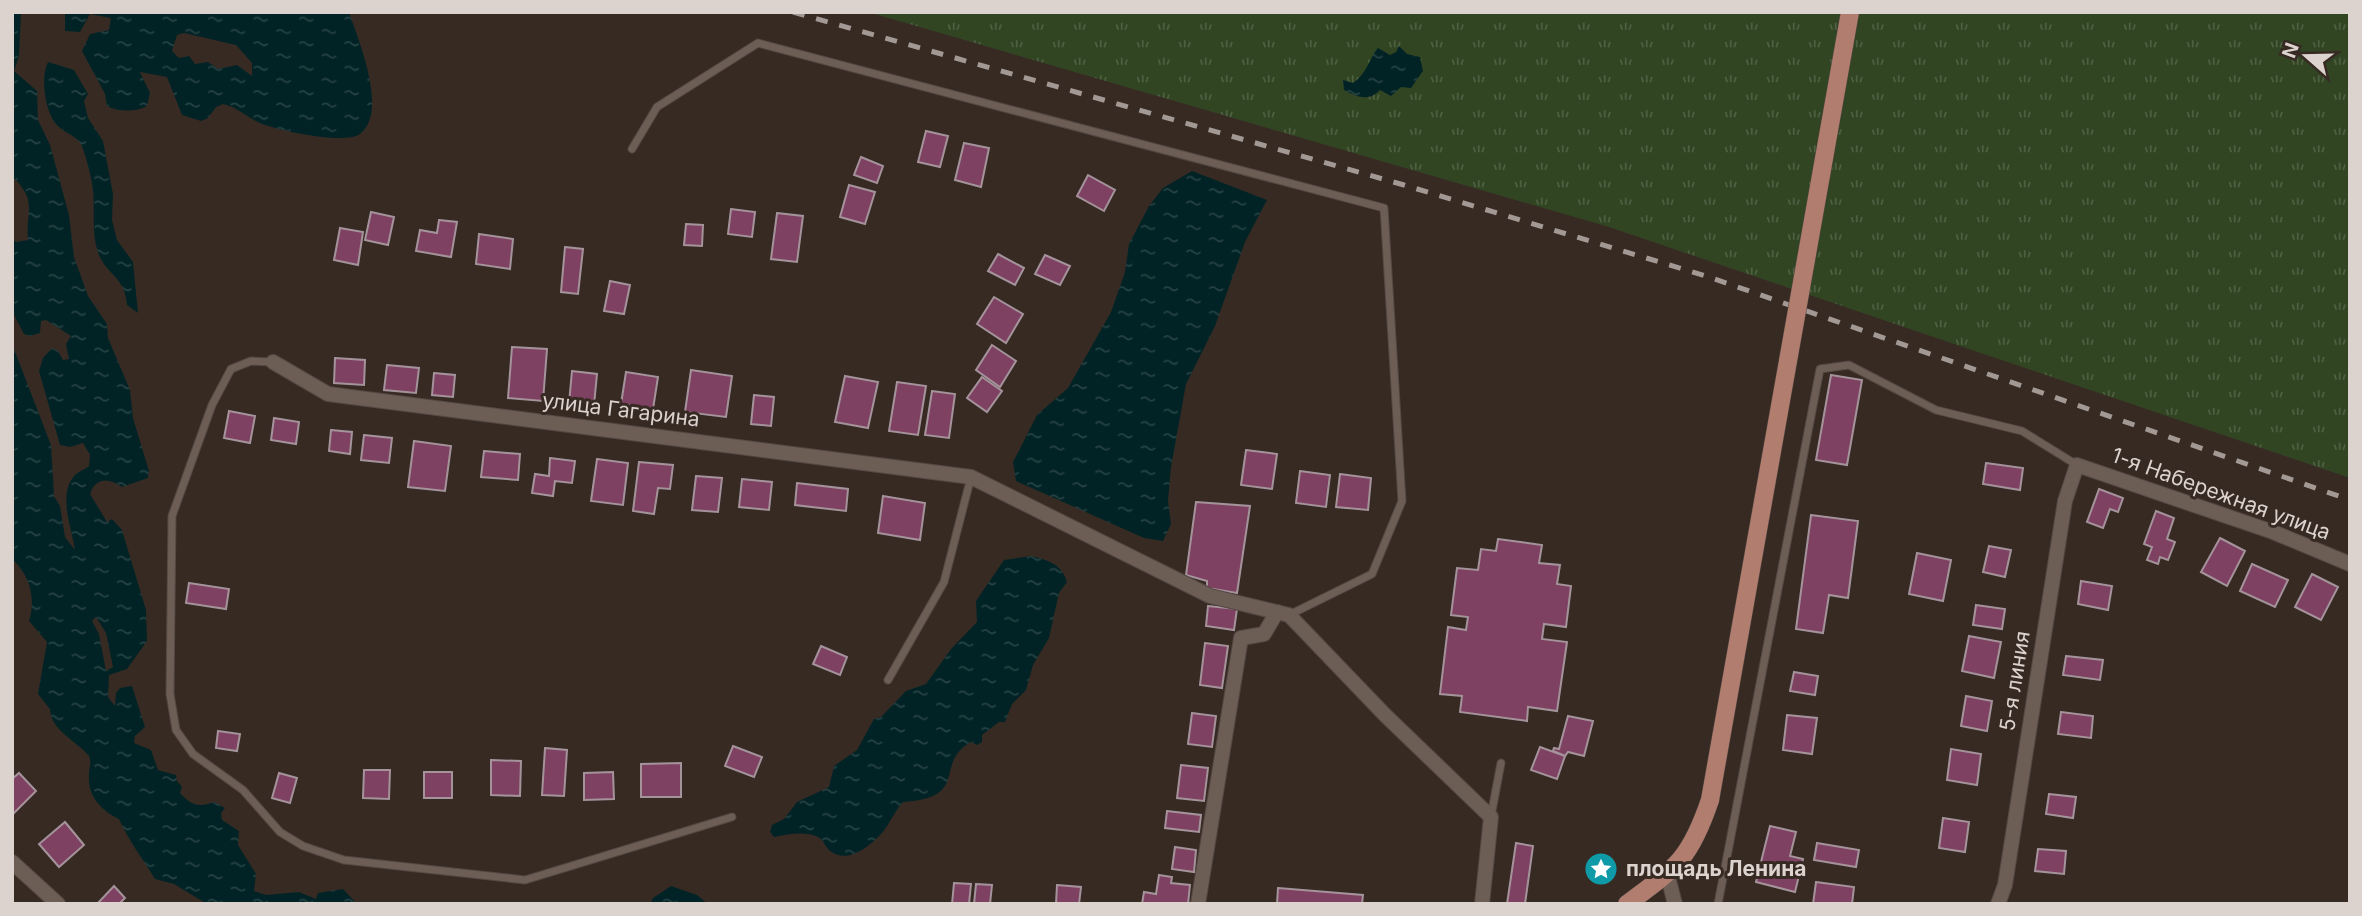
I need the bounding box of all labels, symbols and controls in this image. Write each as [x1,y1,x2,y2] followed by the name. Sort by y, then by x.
[2271,21,2341,91] north arrow
[2277,40,2304,61] text: N
[541,387,701,432] street label: улица Гагарина
[2108,442,2334,545] street label: 1-я Набережная улица
[1994,629,2035,733] street label: 5-я линия
[1582,850,1620,888] place icon: площадь Ленина
[1626,856,1806,881] place label: площадь Ленина

